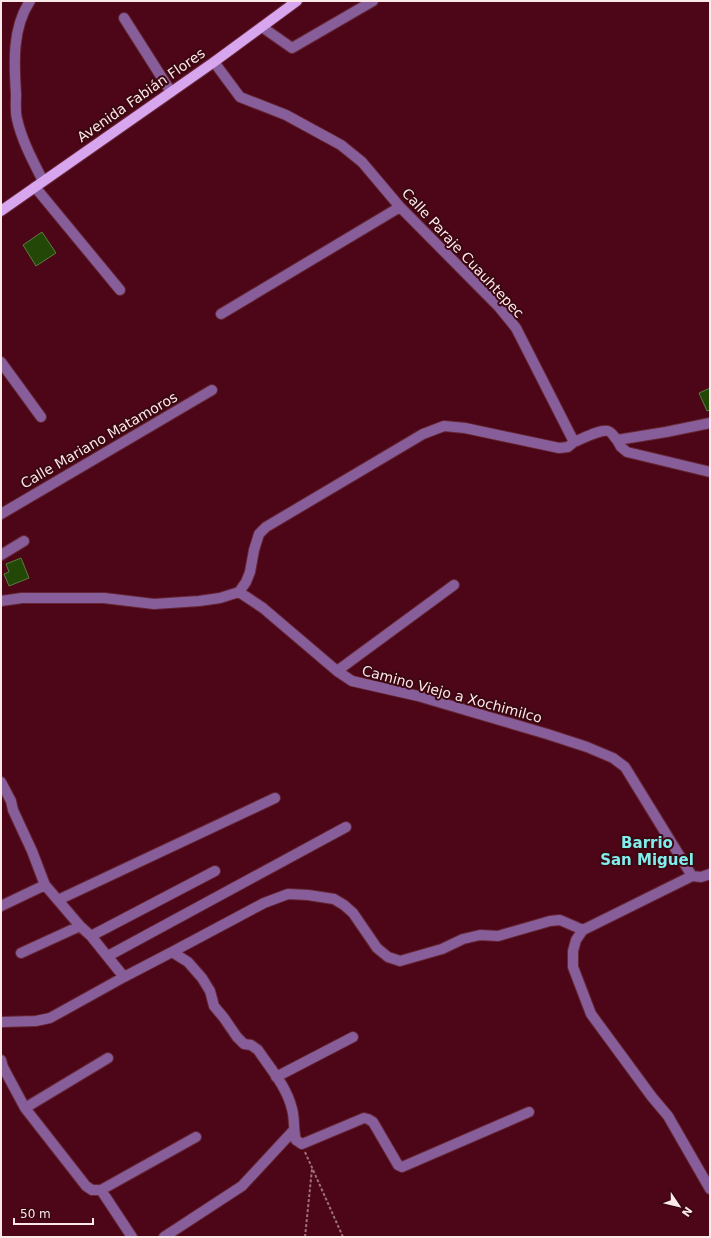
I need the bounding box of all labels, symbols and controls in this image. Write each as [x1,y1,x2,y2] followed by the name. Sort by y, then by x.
[74,45,208,145] street label: Avenida Fabián Flores
[399,185,527,321] street label: Calle Paraje Cuauhtepec
[18,389,180,491] street label: Calle Mariano Matamoros
[360,662,544,726] street label: Camino Viejo a Xochimilco
[600,834,694,869] district label: Barrio San Miguel
[659,1186,699,1226] north arrow
[14,1200,93,1226] scale bar
[679,1204,695,1219] text: N
[20,1207,51,1221] text: 50 m

